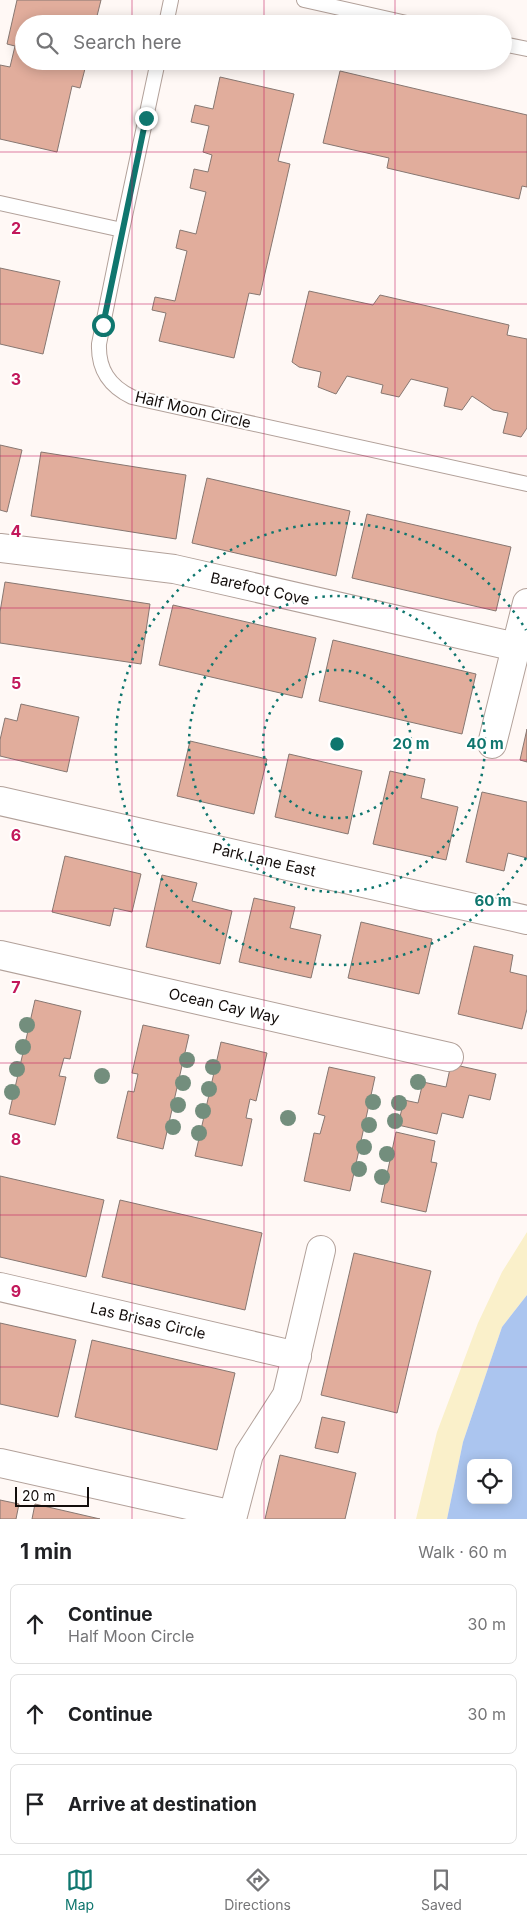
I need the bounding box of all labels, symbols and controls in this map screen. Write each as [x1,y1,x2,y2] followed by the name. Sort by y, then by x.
[15,15,512,70] search box
[33,29,61,57] icon: search
[73,31,182,54] text: Search here
[135,107,158,130] route end
[11,218,21,238] text: 2
[92,314,115,337] route start
[11,369,21,389] text: 3
[133,387,253,432] street label: Half Moon Circle
[11,521,22,541] text: 4
[209,568,312,609] street label: Barefoot Cove
[11,673,21,693] text: 5
[393,734,429,753] text: 20 m
[466,734,504,753] text: 40 m
[328,735,346,753] centre of rings
[11,825,21,845] text: 6
[211,838,318,881] street label: Park Lane East
[474,891,512,910] text: 60 m
[11,977,21,997] text: 7
[167,984,282,1028] street label: Ocean Cay Way
[11,1129,21,1149] text: 8
[11,1281,21,1301] text: 9
[89,1298,208,1343] street label: Las Brisas Circle
[467,1459,512,1504] map controls
[467,1459,512,1504] button: locate
[15,1484,89,1507] scale bar
[22,1487,56,1504] text: 20 m
[20,1539,72,1564] text: 1 min
[418,1542,507,1562] text: Walk · 60 m
[68,1603,153,1626] text: Continue
[21,1610,49,1638] icon: ahead
[468,1614,506,1634] text: 30 m
[68,1626,194,1646] text: Half Moon Circle
[21,1700,49,1728] icon: ahead
[68,1703,153,1726] text: Continue
[468,1704,506,1724] text: 30 m
[21,1790,49,1818] icon: arrive
[68,1793,257,1816] text: Arrive at destination
[65,1866,94,1913] tab: Map
[224,1866,291,1913] tab: Directions
[421,1866,462,1913] tab: Saved

